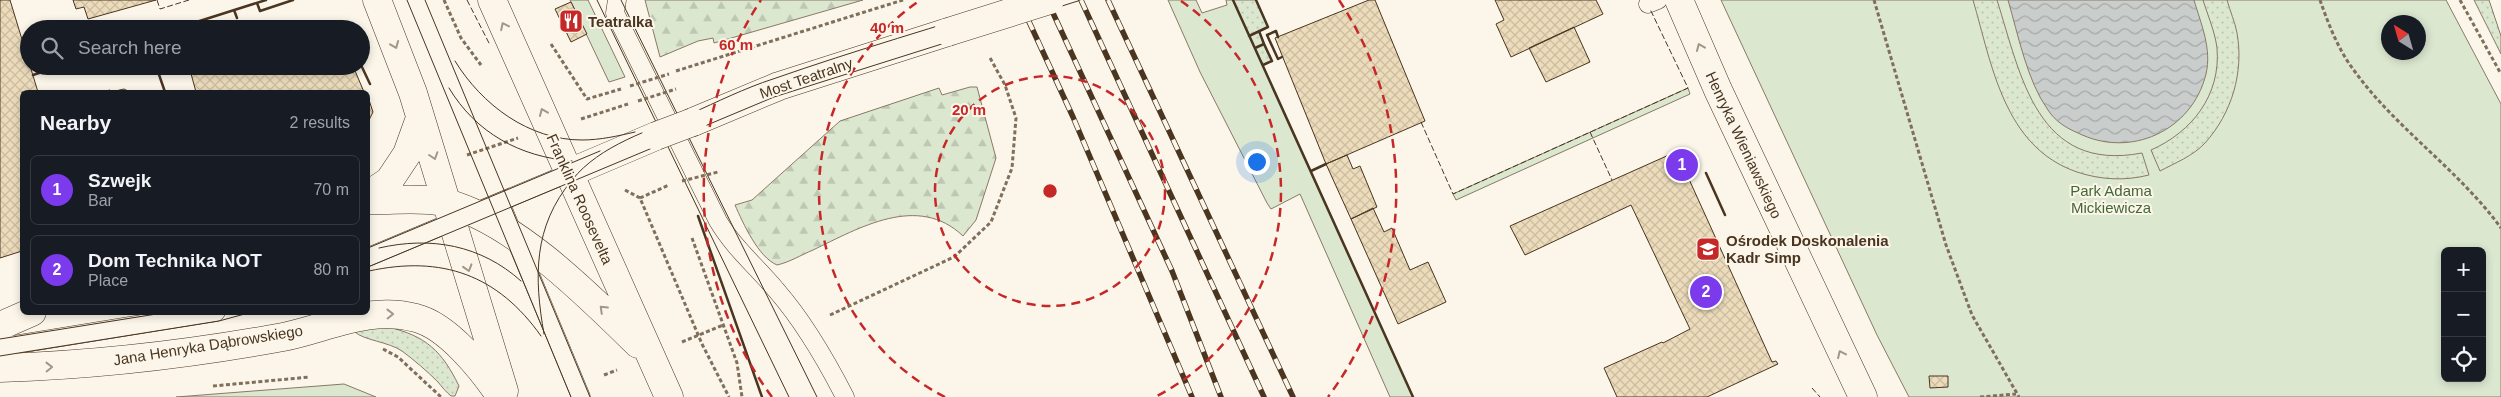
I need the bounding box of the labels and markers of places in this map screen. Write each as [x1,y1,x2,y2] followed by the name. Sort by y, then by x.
[558,8,584,34] restaurant icon: Teatralka
[588,13,653,30] place label: Teatralka
[1666,146,1698,184] pin: 1
[1041,182,1059,200] centre of rings
[1726,232,1889,266] place label: Ośrodek Doskonalenia Kadr Simp
[1695,236,1721,262] school or university icon: Ośrodek Doskonalenia Kadr Simp
[1690,273,1722,311] pin: 2

